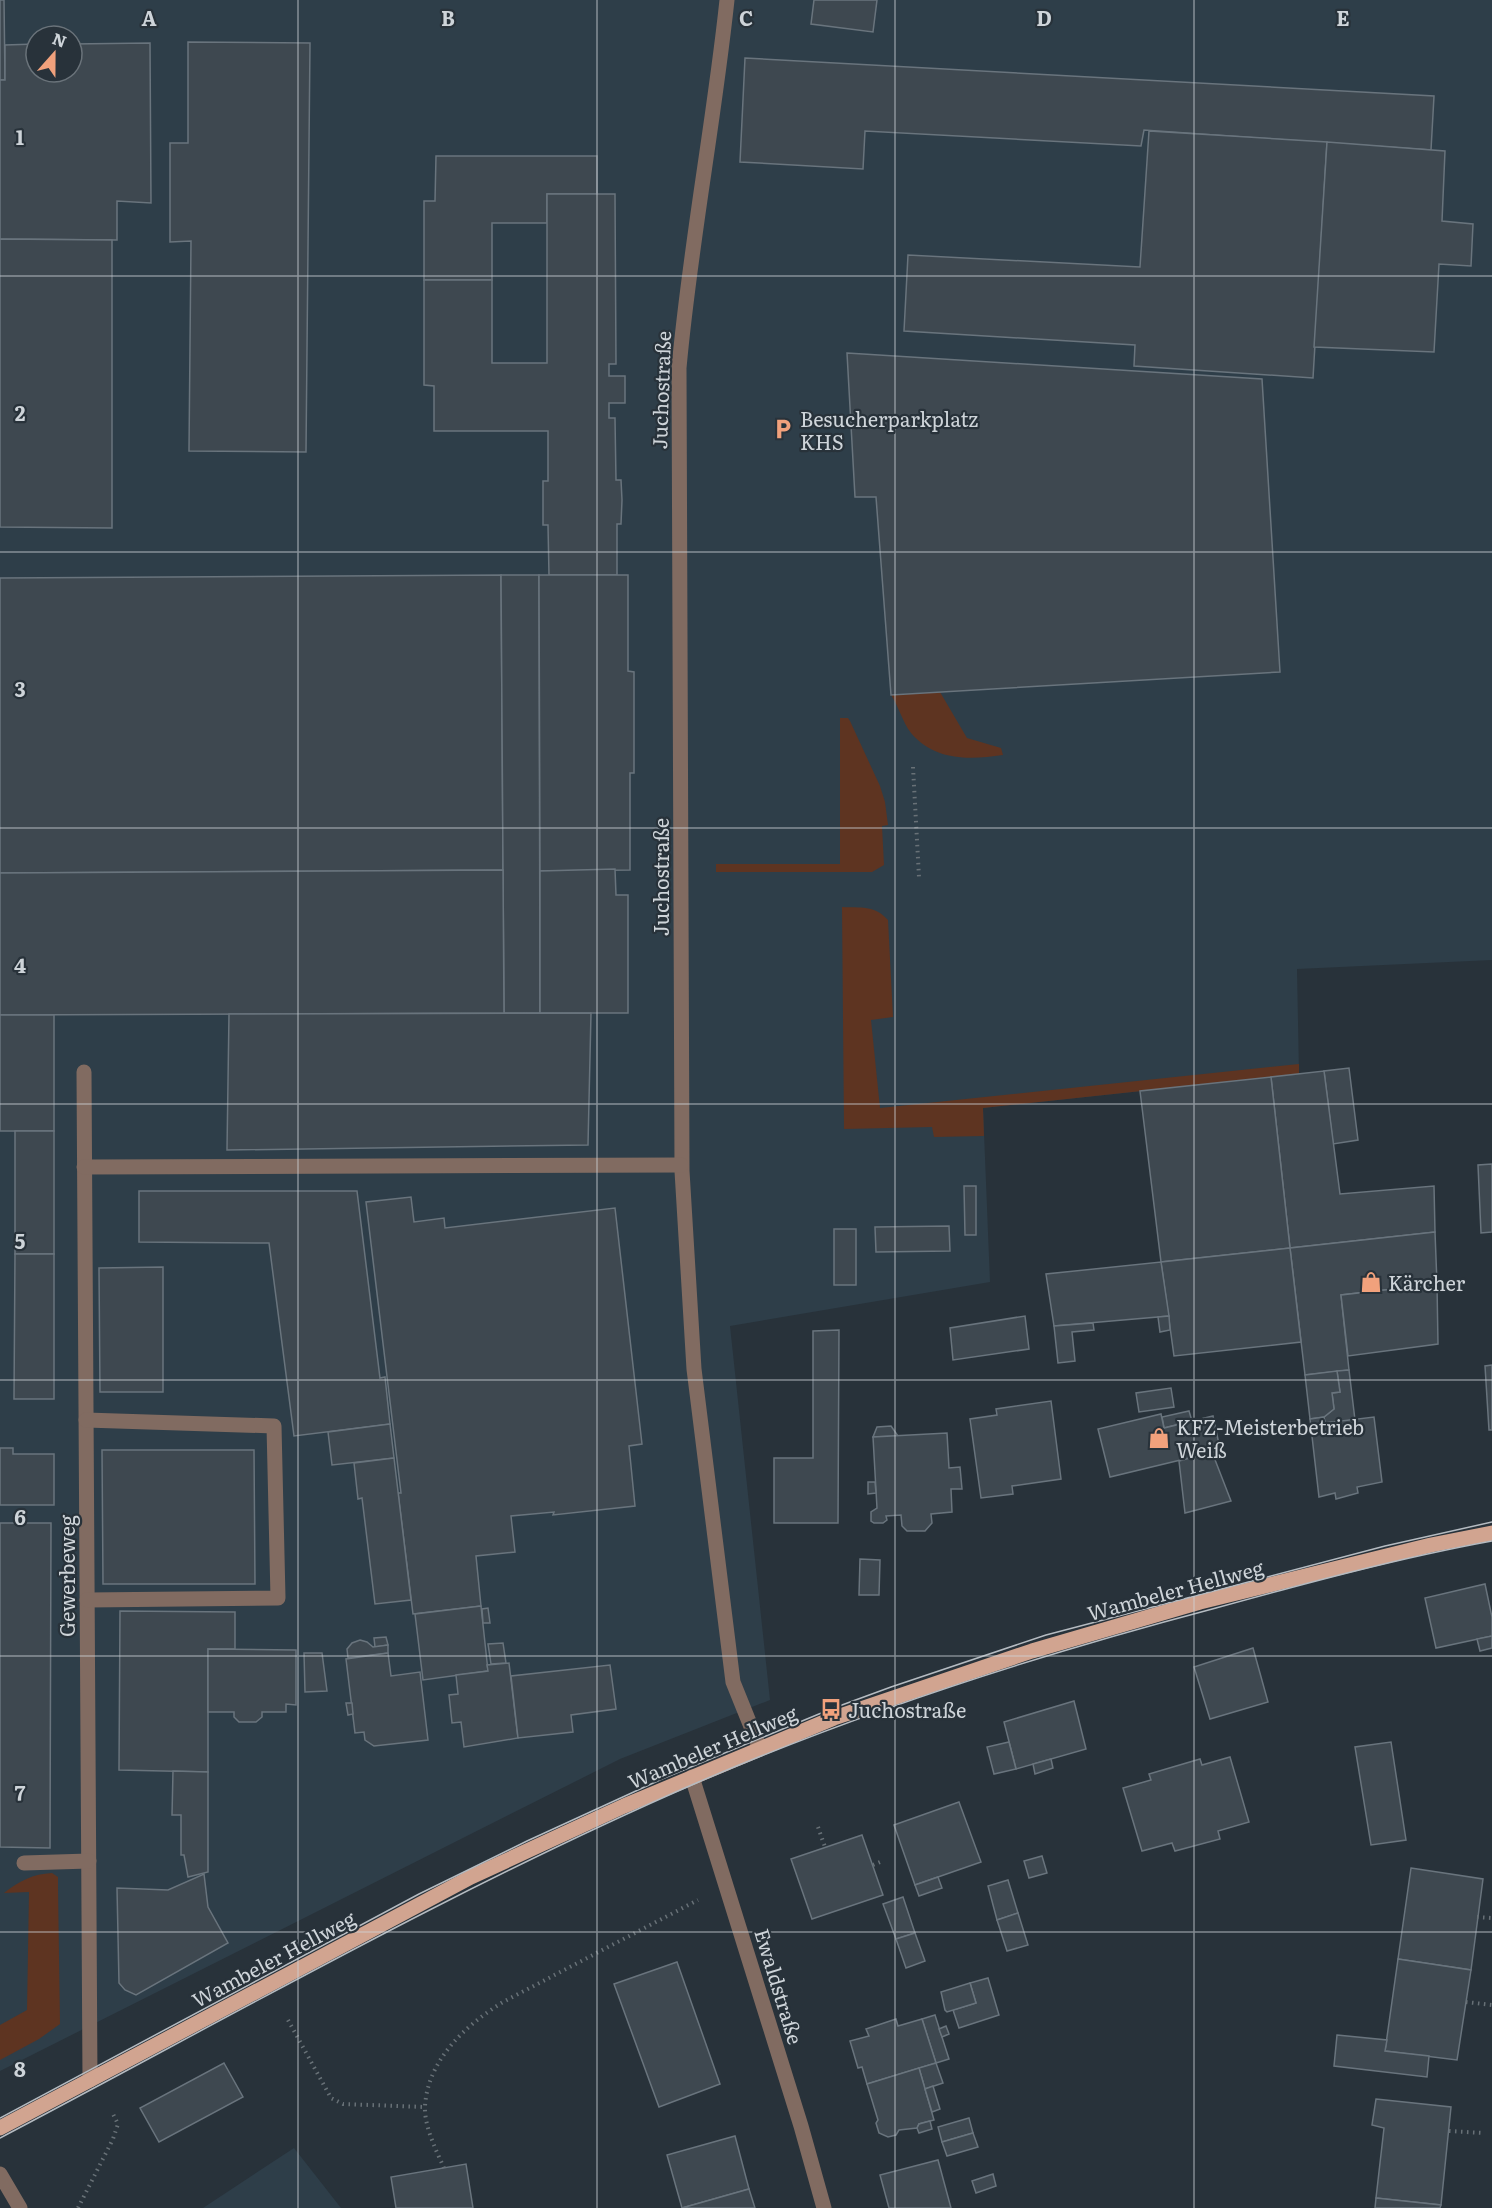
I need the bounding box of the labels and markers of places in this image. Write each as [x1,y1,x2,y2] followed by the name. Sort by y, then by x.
[800,403,979,456] place label: Besucherparkplatz KHS
[771,417,795,441] parking icon: Besucherparkplatz KHS
[1388,1267,1466,1297] place label: Kärcher
[1359,1270,1383,1294] shop icon: Kärcher
[1176,1411,1364,1464] place label: KFZ-Meisterbetrieb Weiß
[1147,1426,1171,1450] shop icon: KFZ-Meisterbetrieb Weiß
[848,1694,966,1724] place label: Juchostraße
[819,1697,843,1721] bus stop icon: Juchostraße

